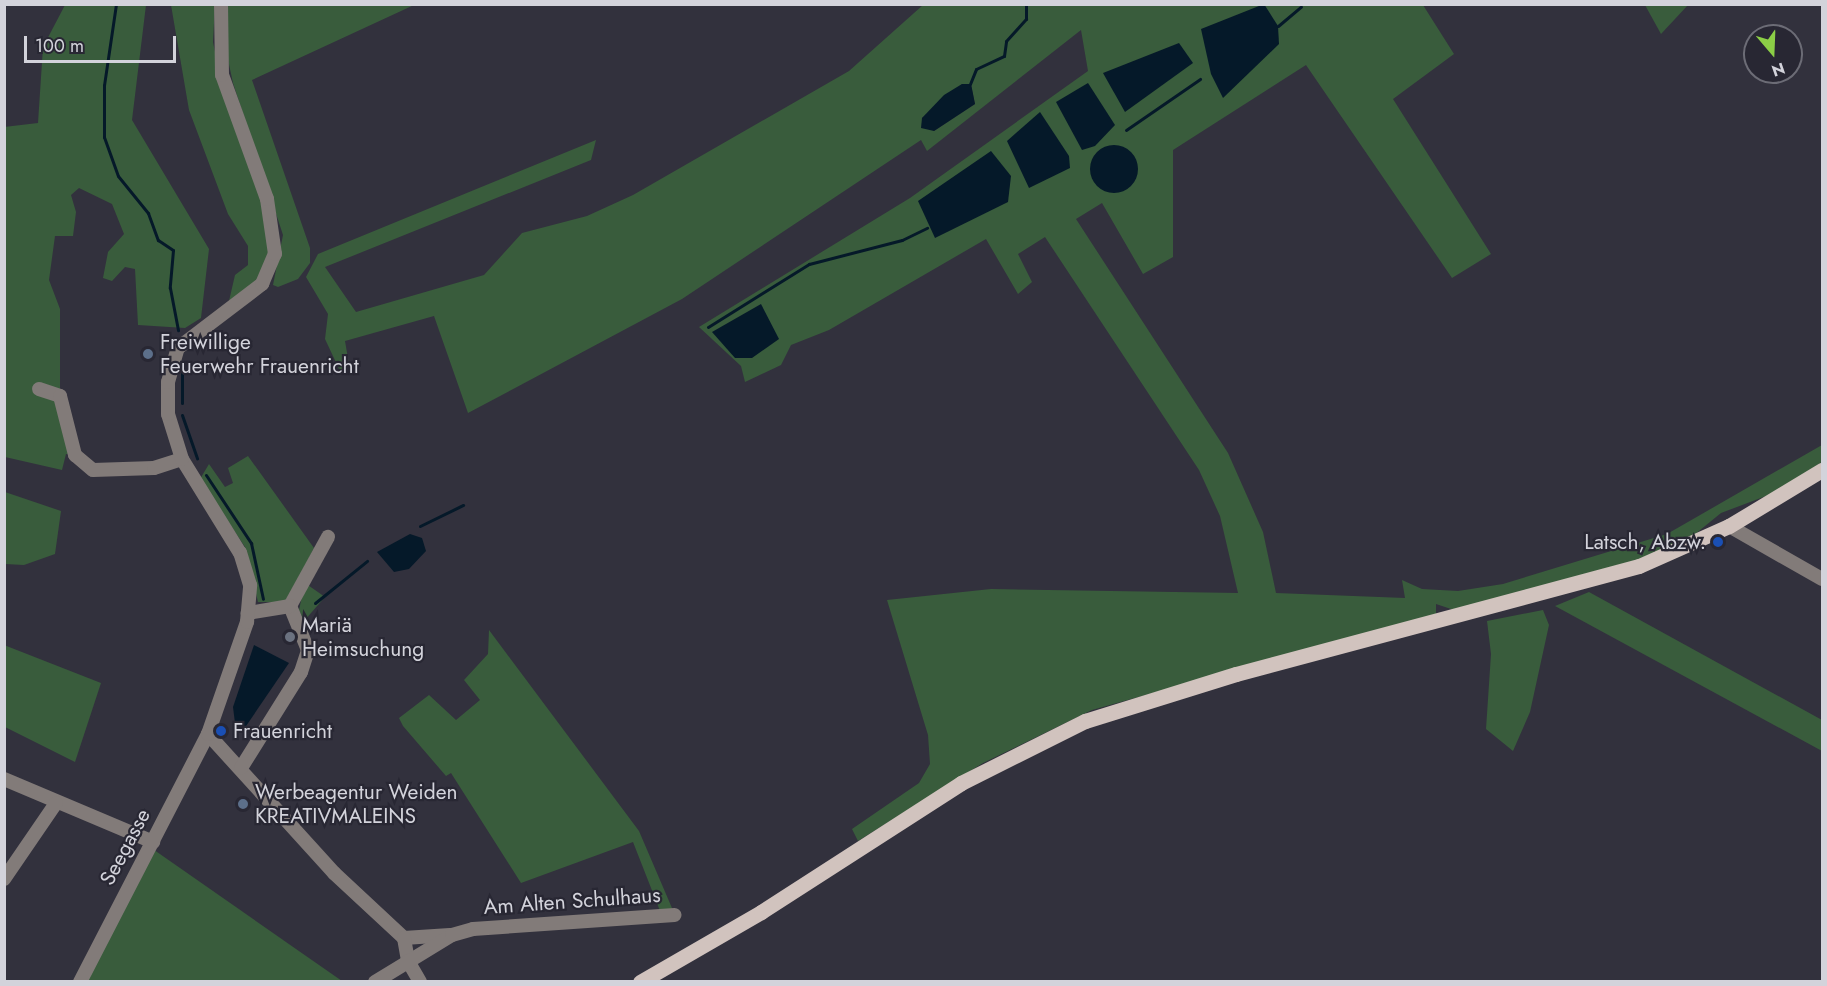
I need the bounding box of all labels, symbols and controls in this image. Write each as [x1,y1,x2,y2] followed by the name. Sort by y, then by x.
[27,24,178,62] scale bar
[1743,24,1803,84] north arrow
[35,33,84,59] text: 100 m
[1769,57,1788,83] text: N
[160,329,359,379] place label: Freiwillige Feuerwehr Frauenricht
[141,347,155,361] marker: Freiwillige Feuerwehr Frauenricht
[1584,529,1706,555] place label: Latsch, Abzw.
[1711,535,1725,549] marker: Latsch, Abzw.
[302,612,424,662] place label: Mariä Heimsuchung
[283,630,297,644] marker: Mariä Heimsuchung
[233,718,332,744] place label: Frauenricht
[214,724,228,738] marker: Frauenricht
[255,779,458,829] place label: Werbeagentur Weiden KREATIVMALEINS
[236,797,250,811] marker: Werbeagentur Weiden KREATIVMALEINS
[94,804,156,890] street label: Seegasse
[483,882,661,920] street label: Am Alten Schulhaus

